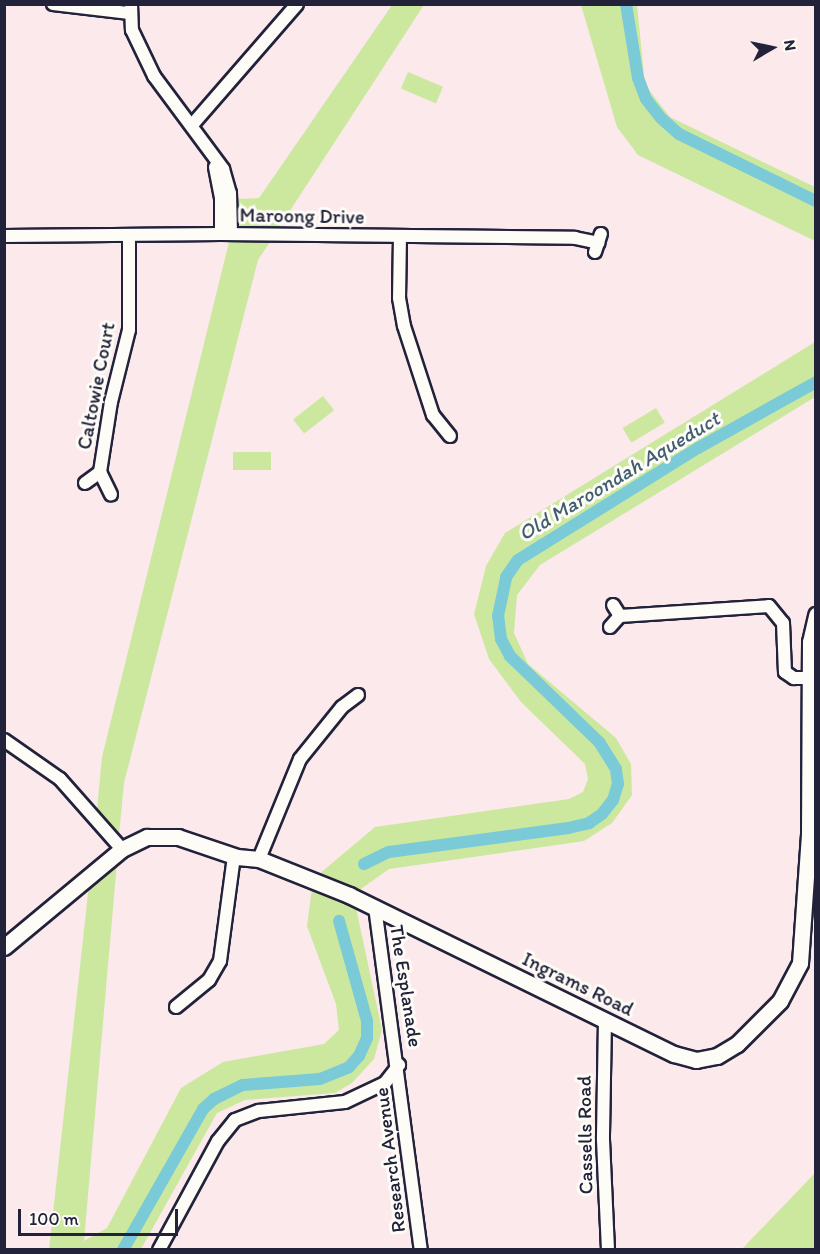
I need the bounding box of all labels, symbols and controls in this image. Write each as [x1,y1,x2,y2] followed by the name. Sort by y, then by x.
[742,18,802,78] north arrow
[780,38,801,52] text: N
[239,203,365,229] street label: Maroong Drive
[72,321,120,451] street label: Caltowie Court
[514,406,724,546] water label: Old Maroondah Aqueduct
[384,923,428,1049] street label: The Esplanade
[519,947,637,1021] street label: Ingrams Road
[572,1076,598,1194] street label: Cassells Road
[369,1087,411,1233] street label: Research Avenue
[21,1197,182,1235] scale bar
[29,1208,79,1230] text: 100 m

